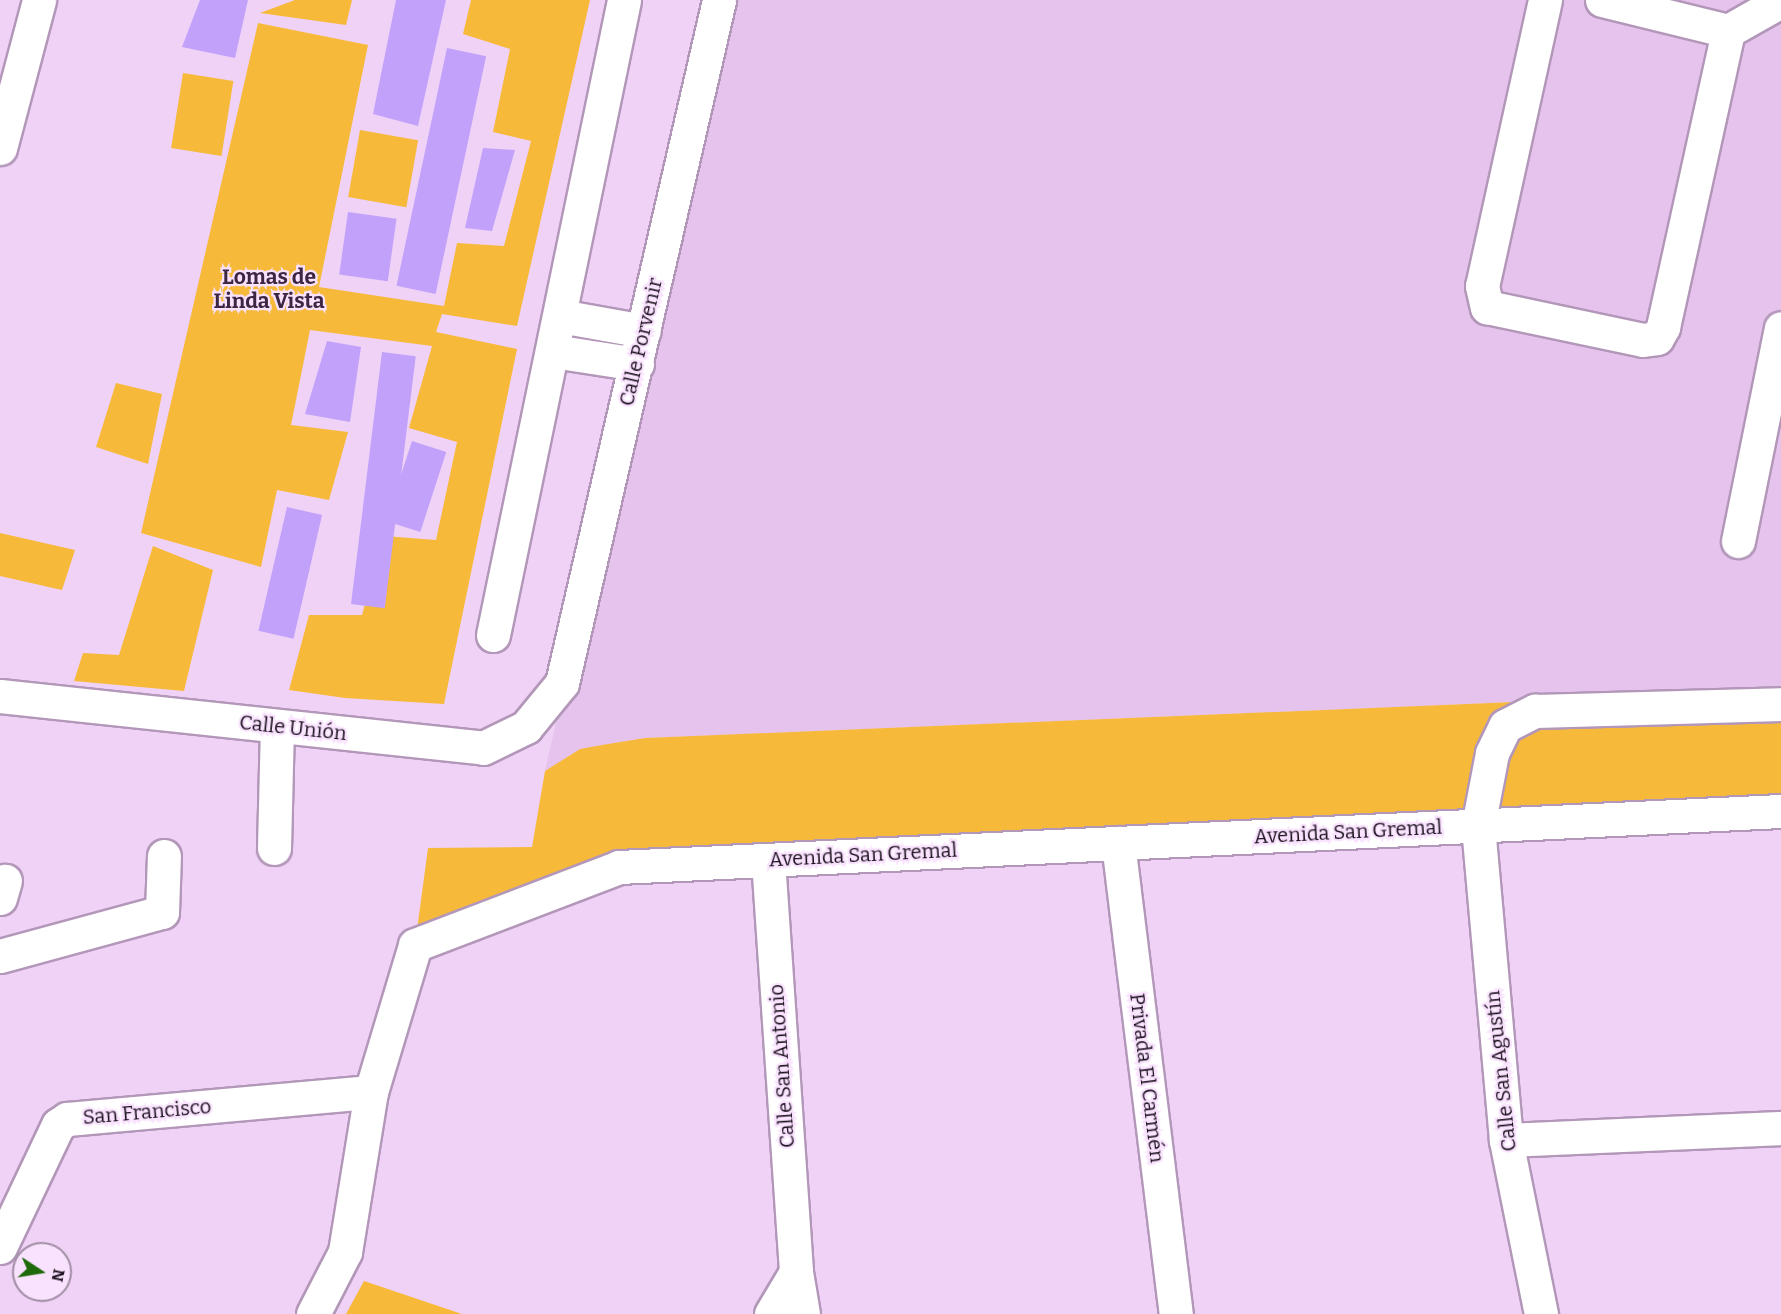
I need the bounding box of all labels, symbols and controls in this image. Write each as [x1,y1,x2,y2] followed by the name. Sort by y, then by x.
[214,264,324,314] district label: Lomas de Linda Vista
[615,276,667,408] street label: Calle Porvenir
[238,710,348,746] street label: Calle Unión
[1253,815,1443,849] street label: Avenida San Gremal
[768,838,958,872] street label: Avenida San Gremal
[764,983,800,1149] street label: Calle San Antonio
[1481,989,1521,1153] street label: Calle San Agustín
[1125,992,1169,1164] street label: Privada El Carmén
[82,1094,212,1130] street label: San Francisco
[12,1242,72,1302] north arrow
[48,1267,69,1283] text: N

